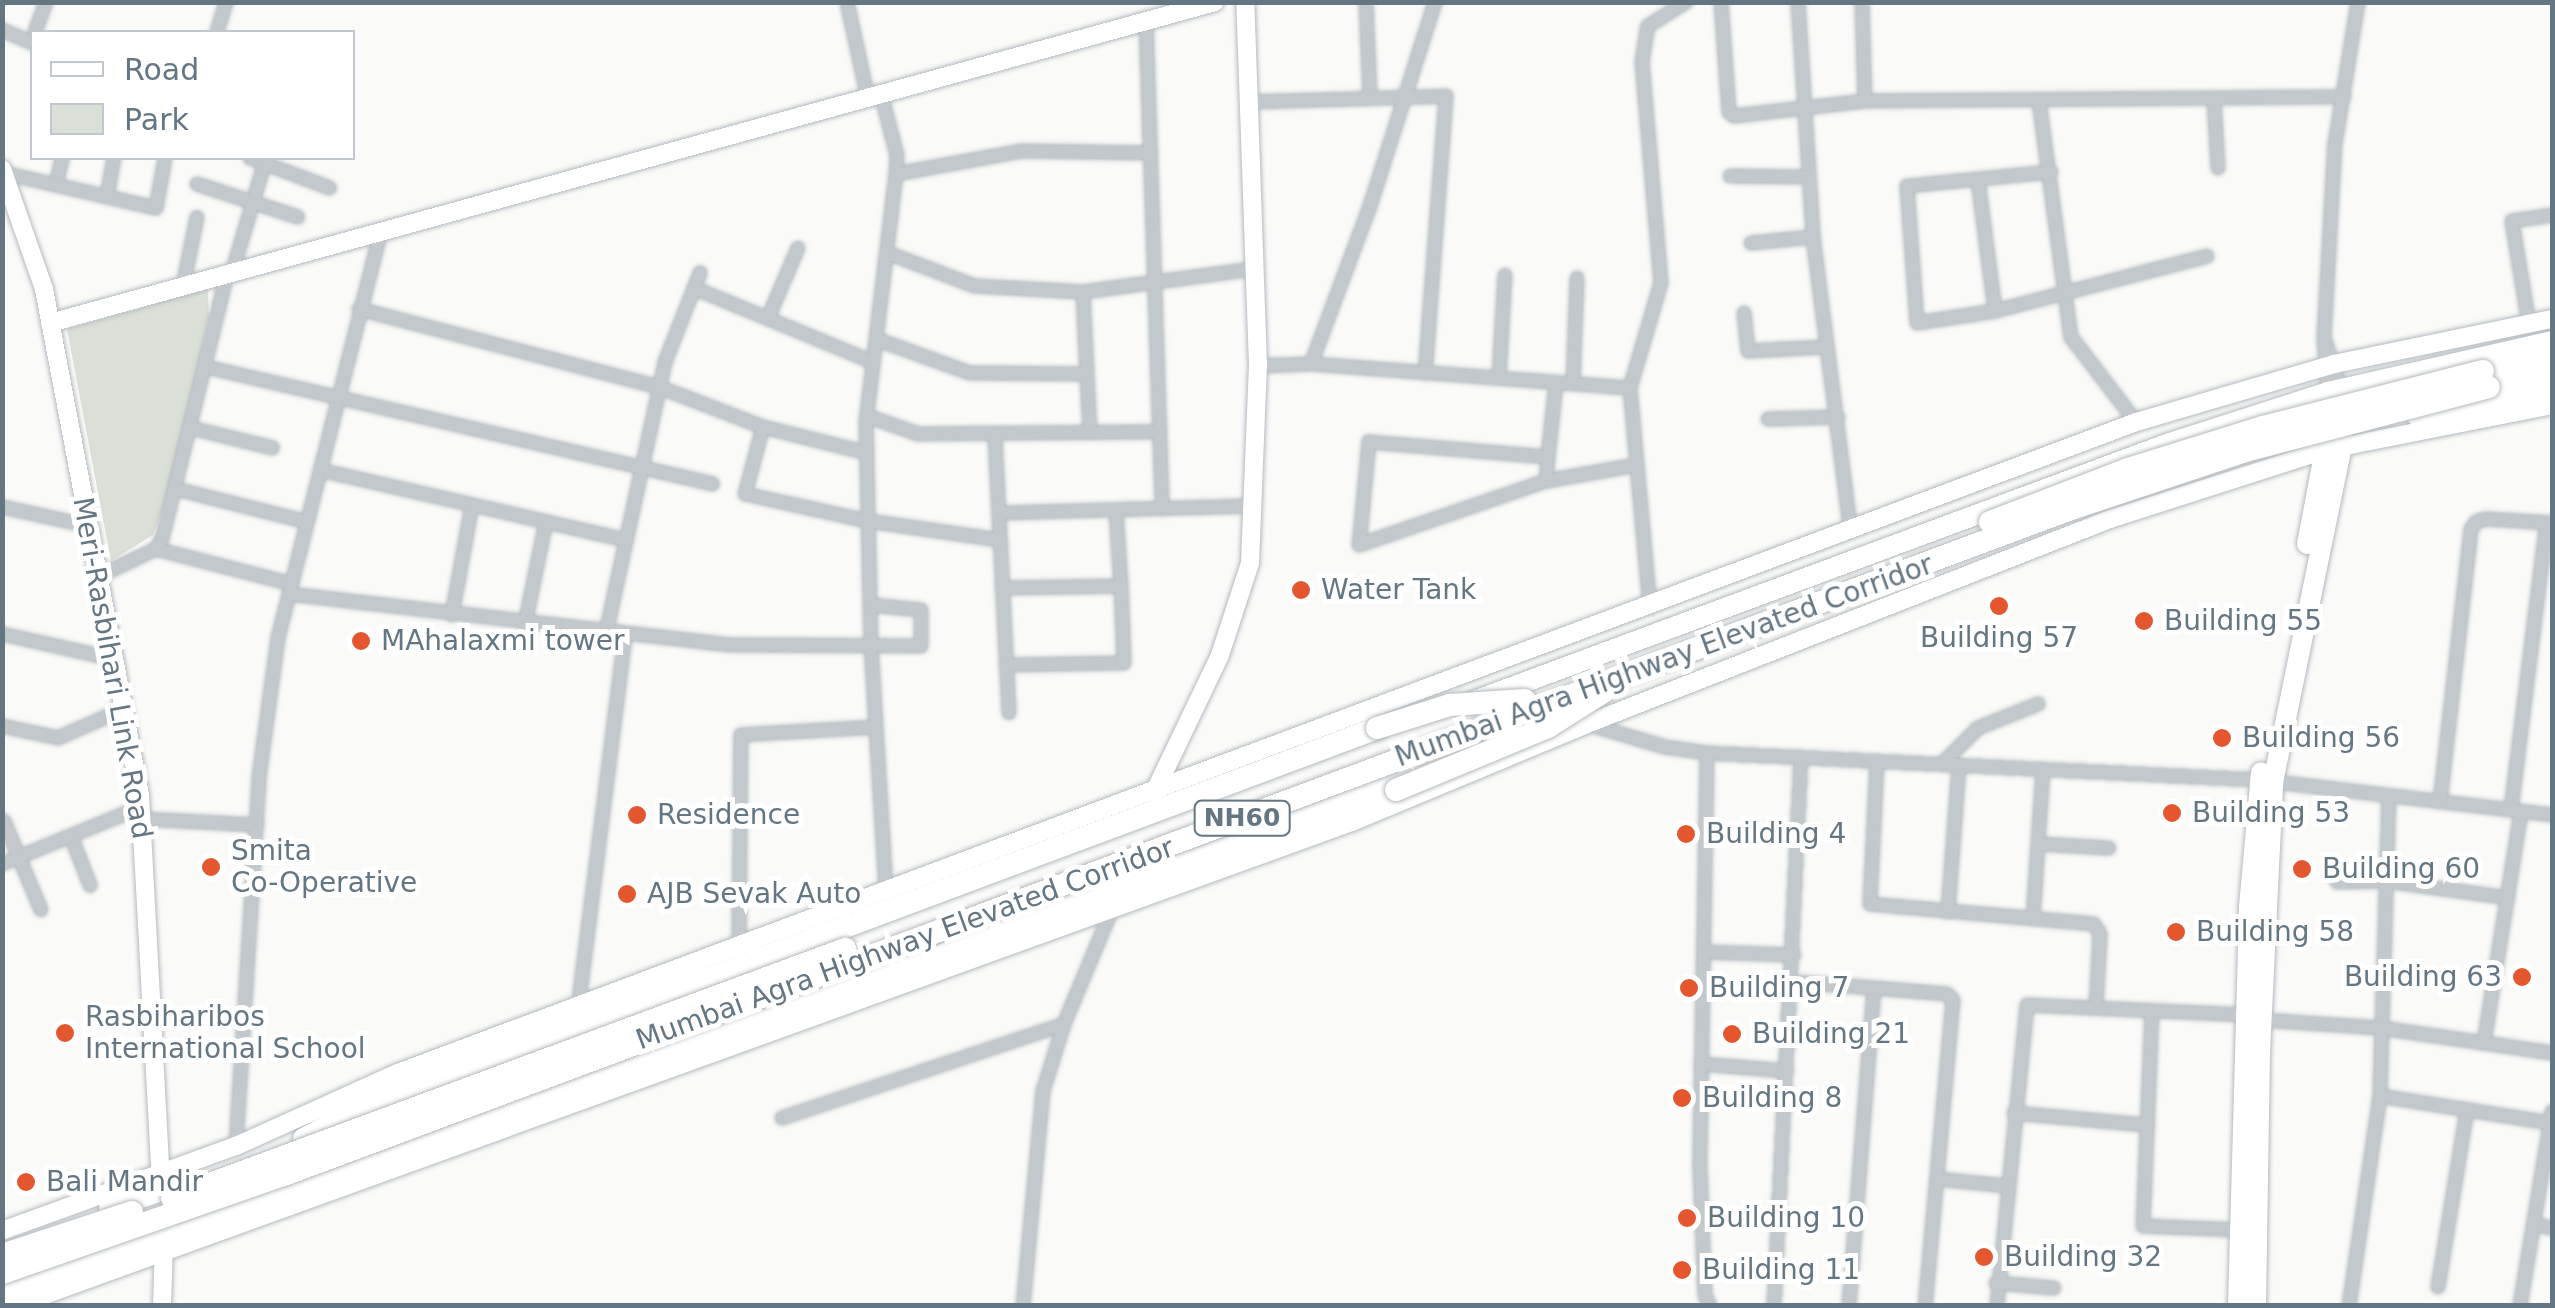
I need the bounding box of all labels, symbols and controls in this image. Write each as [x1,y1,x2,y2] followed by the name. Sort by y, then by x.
[30,30,355,160] legend
[124,52,199,87] text: Road
[124,102,189,137] text: Park
[65,494,159,842] street label: Meri-Rasbihari Link Road
[1390,548,1938,774] street label: Mumbai Agra Highway Elevated Corridor
[1321,573,1476,607] place label: Water Tank
[1290,579,1312,601] marker: Water Tank
[1988,595,2010,617] marker: Building 57
[2164,604,2322,638] place label: Building 55
[2133,610,2155,632] marker: Building 55
[1920,621,2078,655] place label: Building 57
[381,624,624,658] place label: MAhalaxmi tower
[350,630,372,652] marker: MAhalaxmi tower
[2242,721,2400,755] place label: Building 56
[2211,727,2233,749] marker: Building 56
[2192,796,2350,830] place label: Building 53
[657,798,800,832] place label: Residence
[1192,798,1292,838] road number: NH60
[2161,802,2183,824] marker: Building 53
[626,804,648,826] marker: Residence
[1706,817,1846,851] place label: Building 4
[1675,823,1697,845] marker: Building 4
[631,831,1179,1057] street label: Mumbai Agra Highway Elevated Corridor
[231,834,417,900] place label: Smita Co-Operative
[2322,852,2480,886] place label: Building 60
[200,856,222,878] marker: Smita Co-Operative
[2291,858,2313,880] marker: Building 60
[647,877,861,911] place label: AJB Sevak Auto
[616,883,638,905] marker: AJB Sevak Auto
[2196,915,2354,949] place label: Building 58
[2165,921,2187,943] marker: Building 58
[2344,960,2502,994] place label: Building 63
[2511,966,2533,988] marker: Building 63
[1709,971,1849,1005] place label: Building 7
[1678,977,1700,999] marker: Building 7
[85,1000,366,1066] place label: Rasbiharibos International School
[1752,1017,1910,1051] place label: Building 21
[54,1022,76,1044] marker: Rasbiharibos International School
[1721,1023,1743,1045] marker: Building 21
[1702,1081,1842,1115] place label: Building 8
[1671,1087,1693,1109] marker: Building 8
[46,1165,203,1199] place label: Bali Mandir
[15,1171,37,1193] marker: Bali Mandir
[1707,1201,1865,1235] place label: Building 10
[1676,1207,1698,1229] marker: Building 10
[2004,1240,2162,1274] place label: Building 32
[1973,1246,1995,1268] marker: Building 32
[1702,1253,1860,1287] place label: Building 11
[1671,1259,1693,1281] marker: Building 11

